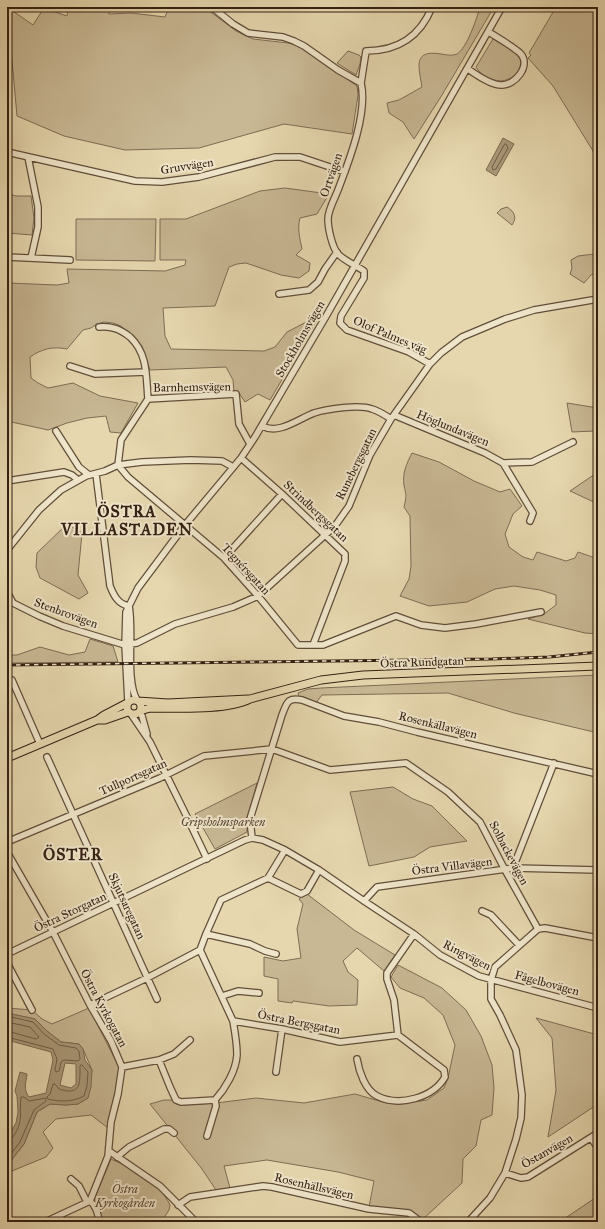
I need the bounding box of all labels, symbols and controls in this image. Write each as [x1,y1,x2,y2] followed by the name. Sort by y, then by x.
[317,151,346,199] street label: Ortvägen
[160,155,215,178] street label: Gruvvägen
[272,298,329,380] street label: Stockholmsvägen
[351,313,429,358] street label: Olof Palmes väg
[153,379,232,396] street label: Barnhemsvägen
[414,407,492,450] street label: Höglundavägen
[333,425,381,503] street label: Runebergsgatan
[280,477,352,546] street label: Strindbergsgatan
[60,501,193,539] district label: ÖSTRA VILLASTADEN
[218,541,274,598] street label: Tegnérsgatan
[32,595,100,632] street label: Stenbrovägen
[380,653,465,671] street label: Östra Rundgatan
[397,708,479,743] street label: Rosenkällavägen
[97,756,170,799] street label: Tullportsgatan
[181,815,266,830] park label: Gripsholmsparken
[485,819,532,888] street label: Solbackevägen
[43,844,103,864] district label: ÖSTER
[411,853,494,879] street label: Östra Villavägen
[105,871,149,942] street label: Skjutsaregatan
[31,888,109,936] street label: Östra Storgatan
[440,937,494,974] street label: Ringvägen
[77,966,132,1050] street label: Östra Kyrkogatan
[513,968,581,999] street label: Fågelbovägen
[256,1006,342,1038] street label: Östra Bergsgatan
[518,1130,576,1172] street label: Östanvägen
[273,1170,355,1203] street label: Rosenhällsvägen
[94,1181,156,1210] park label: Östra Kyrkogården

